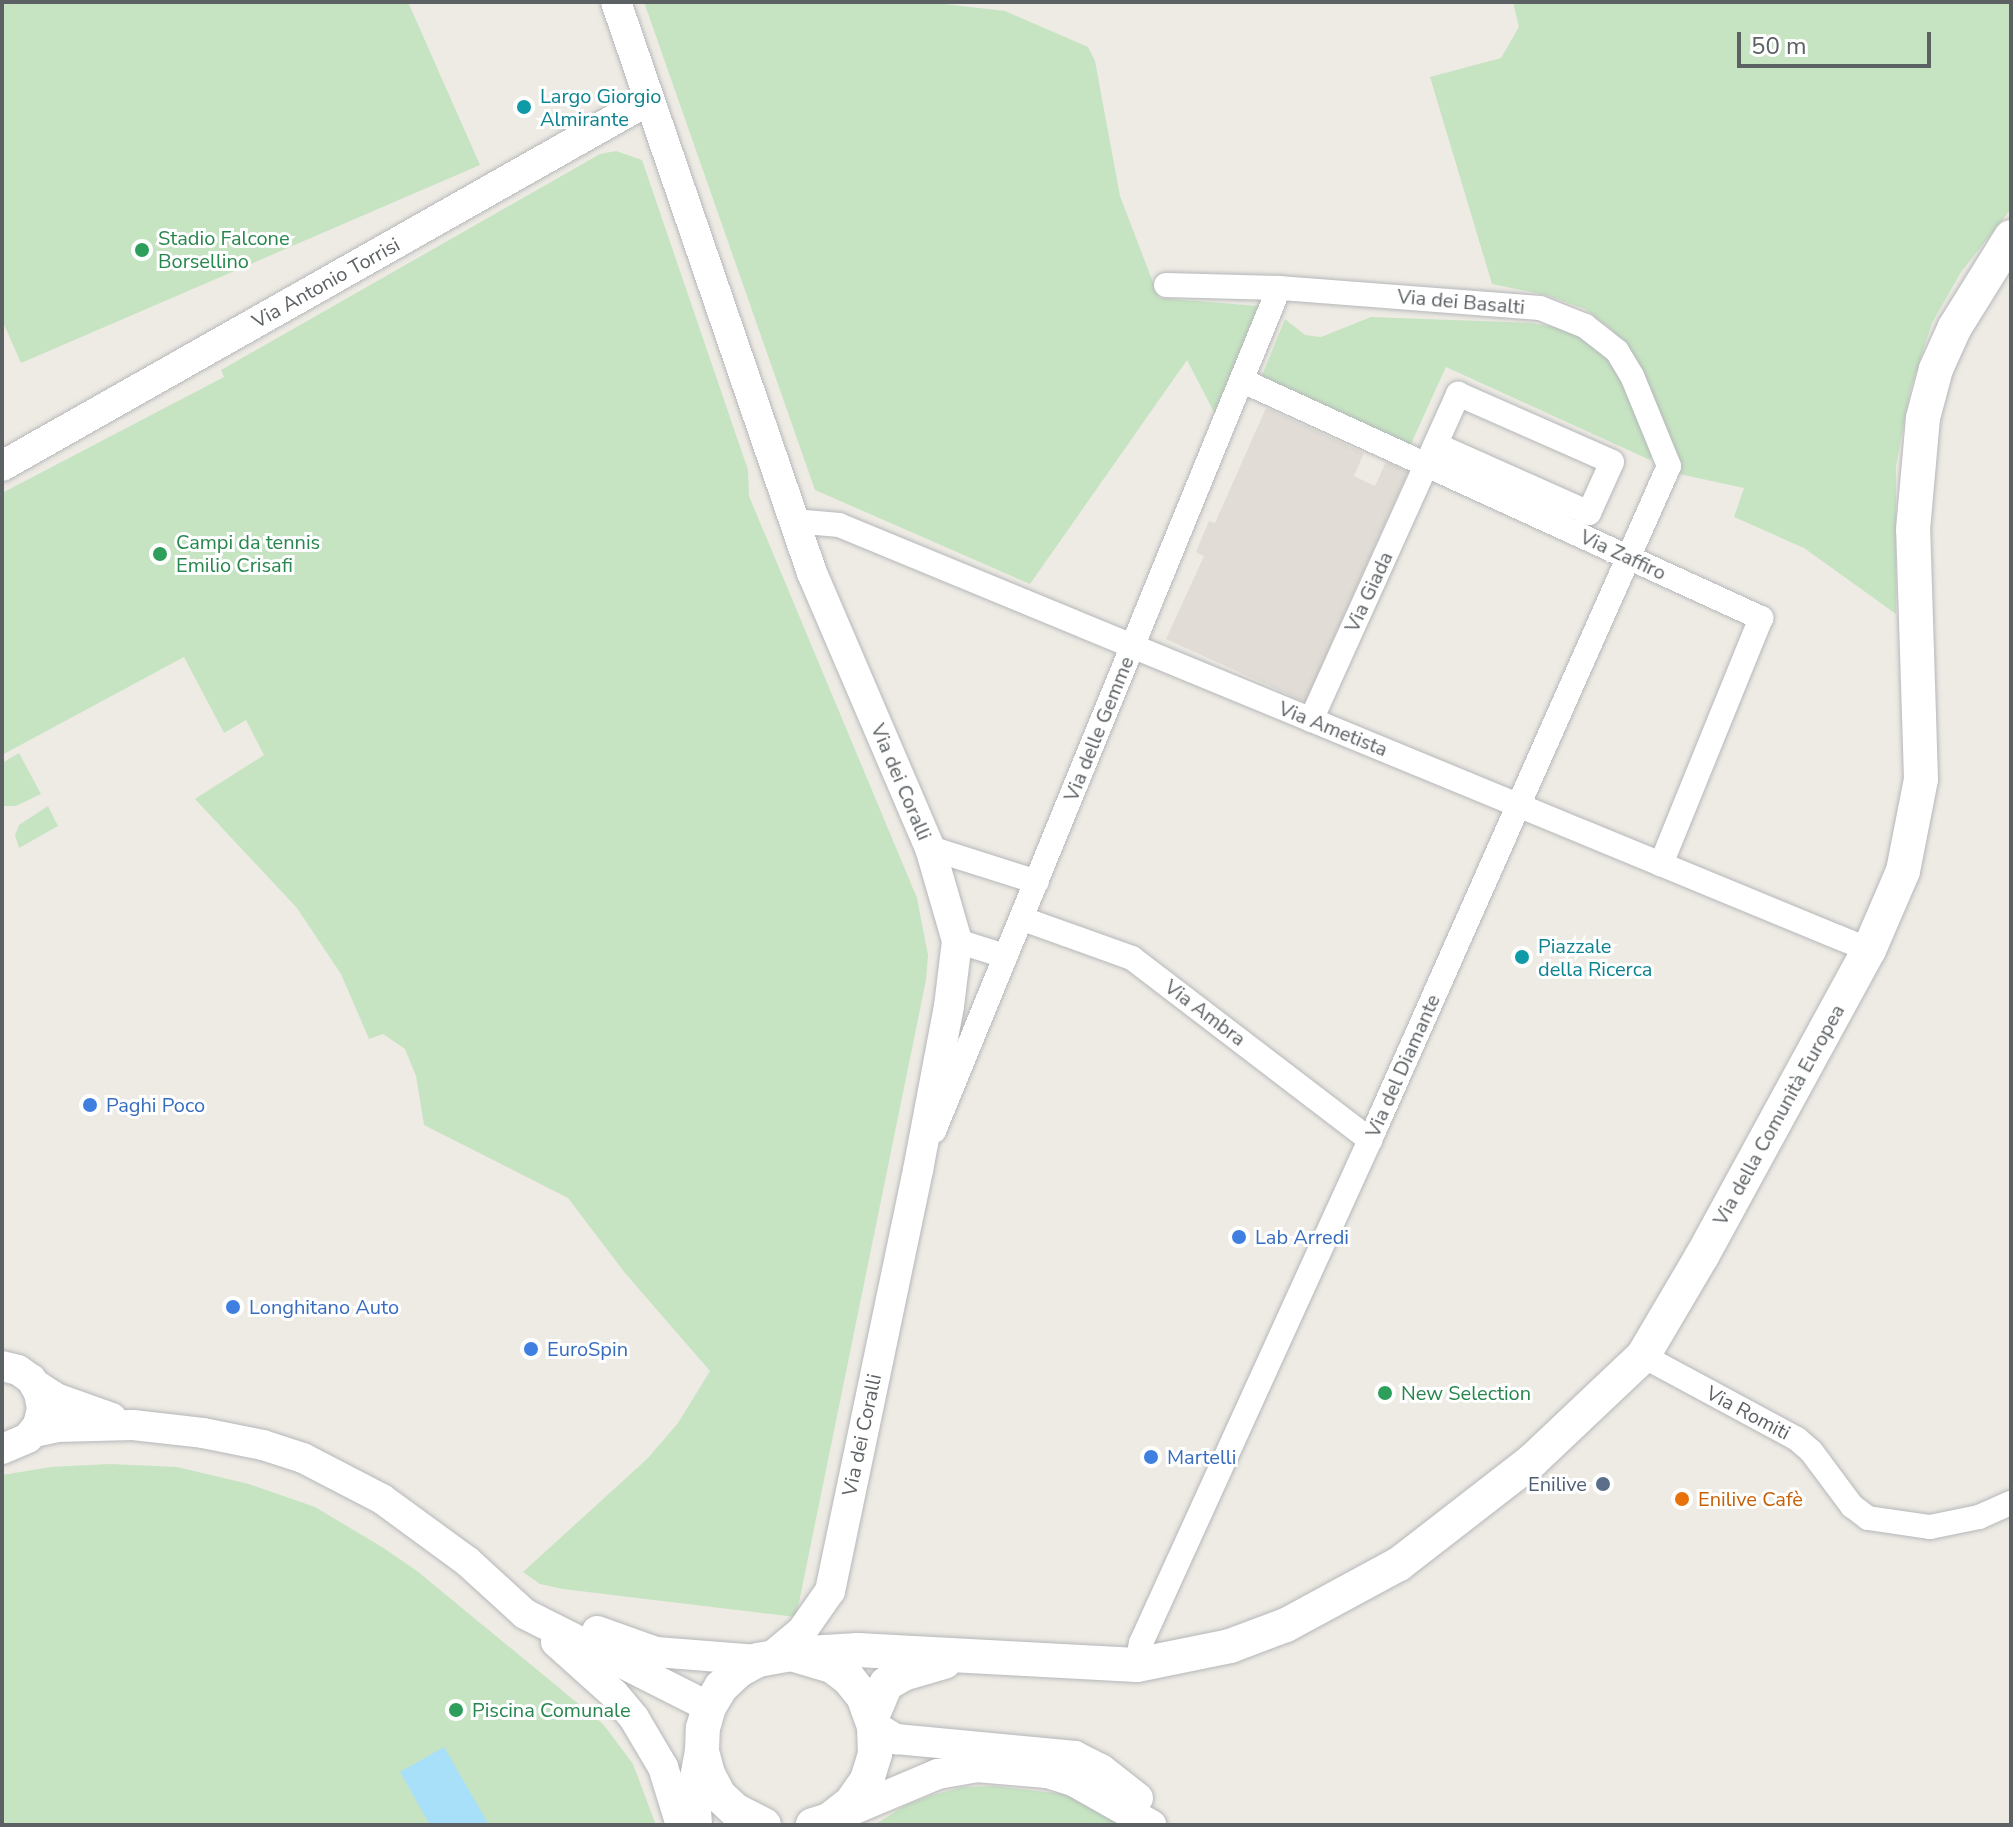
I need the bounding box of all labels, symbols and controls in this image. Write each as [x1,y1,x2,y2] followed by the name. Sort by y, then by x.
[1741,16,1935,66] scale bar
[1751,30,1807,62] text: 50 m
[540,84,661,131] place label: Largo Giorgio Almirante
[515,98,533,116] marker: Largo Giorgio Almirante
[158,226,290,273] place label: Stadio Falcone Borsellino
[248,232,404,334] street label: Via Antonio Torrisi
[133,241,151,259] marker: Stadio Falcone Borsellino
[1396,284,1526,320] street label: Via dei Basalti
[1576,525,1670,585] street label: Via Zaffiro
[176,530,320,577] place label: Campi da tennis Emilio Crisafi
[151,545,169,563] marker: Campi da tennis Emilio Crisafi
[1340,548,1398,636] street label: Via Giada
[1059,653,1139,805] street label: Via delle Gemme
[1275,696,1391,762] street label: Via Ametista
[866,720,936,844] street label: Via dei Coralli
[1538,934,1652,981] place label: Piazzale della Ricerca
[1513,948,1531,966] marker: Piazzale della Ricerca
[1160,975,1250,1051] street label: Via Ambra
[1361,991,1445,1141] street label: Via del Diamante
[1708,1000,1850,1230] street label: Via della Comunità Europea
[106,1093,205,1117] place label: Paghi Poco
[81,1096,99,1114] marker: Paghi Poco
[1255,1225,1349,1249] place label: Lab Arredi
[1230,1228,1248,1246] marker: Lab Arredi
[249,1295,399,1319] place label: Longhitano Auto
[224,1298,242,1316] marker: Longhitano Auto
[547,1337,628,1361] place label: EuroSpin
[522,1340,540,1358] marker: EuroSpin
[837,1372,887,1498] street label: Via dei Coralli
[1401,1381,1531,1405] place label: New Selection
[1702,1381,1794,1445] street label: Via Romiti
[1376,1384,1394,1402] marker: New Selection
[1167,1445,1236,1469] place label: Martelli
[1142,1448,1160,1466] marker: Martelli
[1528,1472,1587,1496] place label: Enilive
[1594,1475,1612,1493] marker: Enilive
[1698,1487,1803,1511] place label: Enilive Cafè
[1673,1490,1691,1508] marker: Enilive Cafè
[472,1698,631,1722] place label: Piscina Comunale
[447,1701,465,1719] marker: Piscina Comunale

